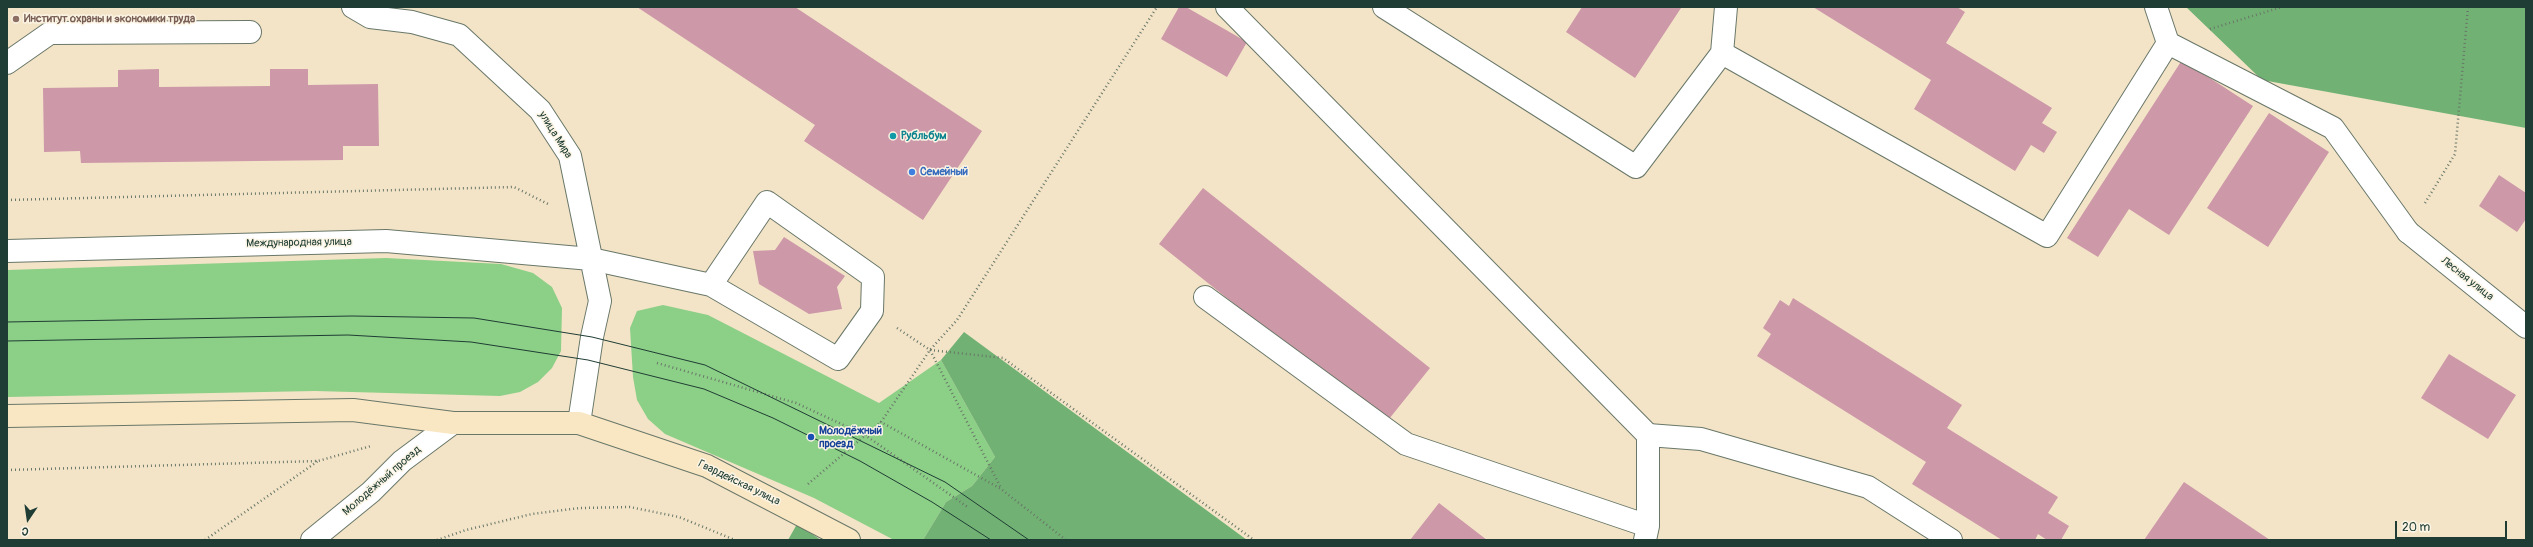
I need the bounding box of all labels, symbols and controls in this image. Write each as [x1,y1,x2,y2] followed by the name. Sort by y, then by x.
[24,12,195,26] place label: Институт охраны и экономики труда
[11,14,21,24] marker: Институт охраны и экономики труда
[535,109,575,161] street label: улица Мира
[901,129,947,143] place label: Рубльбум
[888,131,898,141] marker: Рубльбум
[920,165,968,179] place label: Семейный
[907,167,917,177] marker: Семейный
[246,235,352,251] street label: Международная улица
[2438,254,2496,304] street label: Лесная улица
[819,424,882,450] place label: Молодёжный проезд
[806,432,816,442] marker: Молодёжный проезд
[340,443,424,519] street label: Молодёжный проезд
[696,457,782,509] street label: Гвардейская улица
[8,499,48,539] north arrow
[2397,513,2509,539] scale bar
[2402,520,2430,535] text: 20 m
[20,524,30,538] text: С

